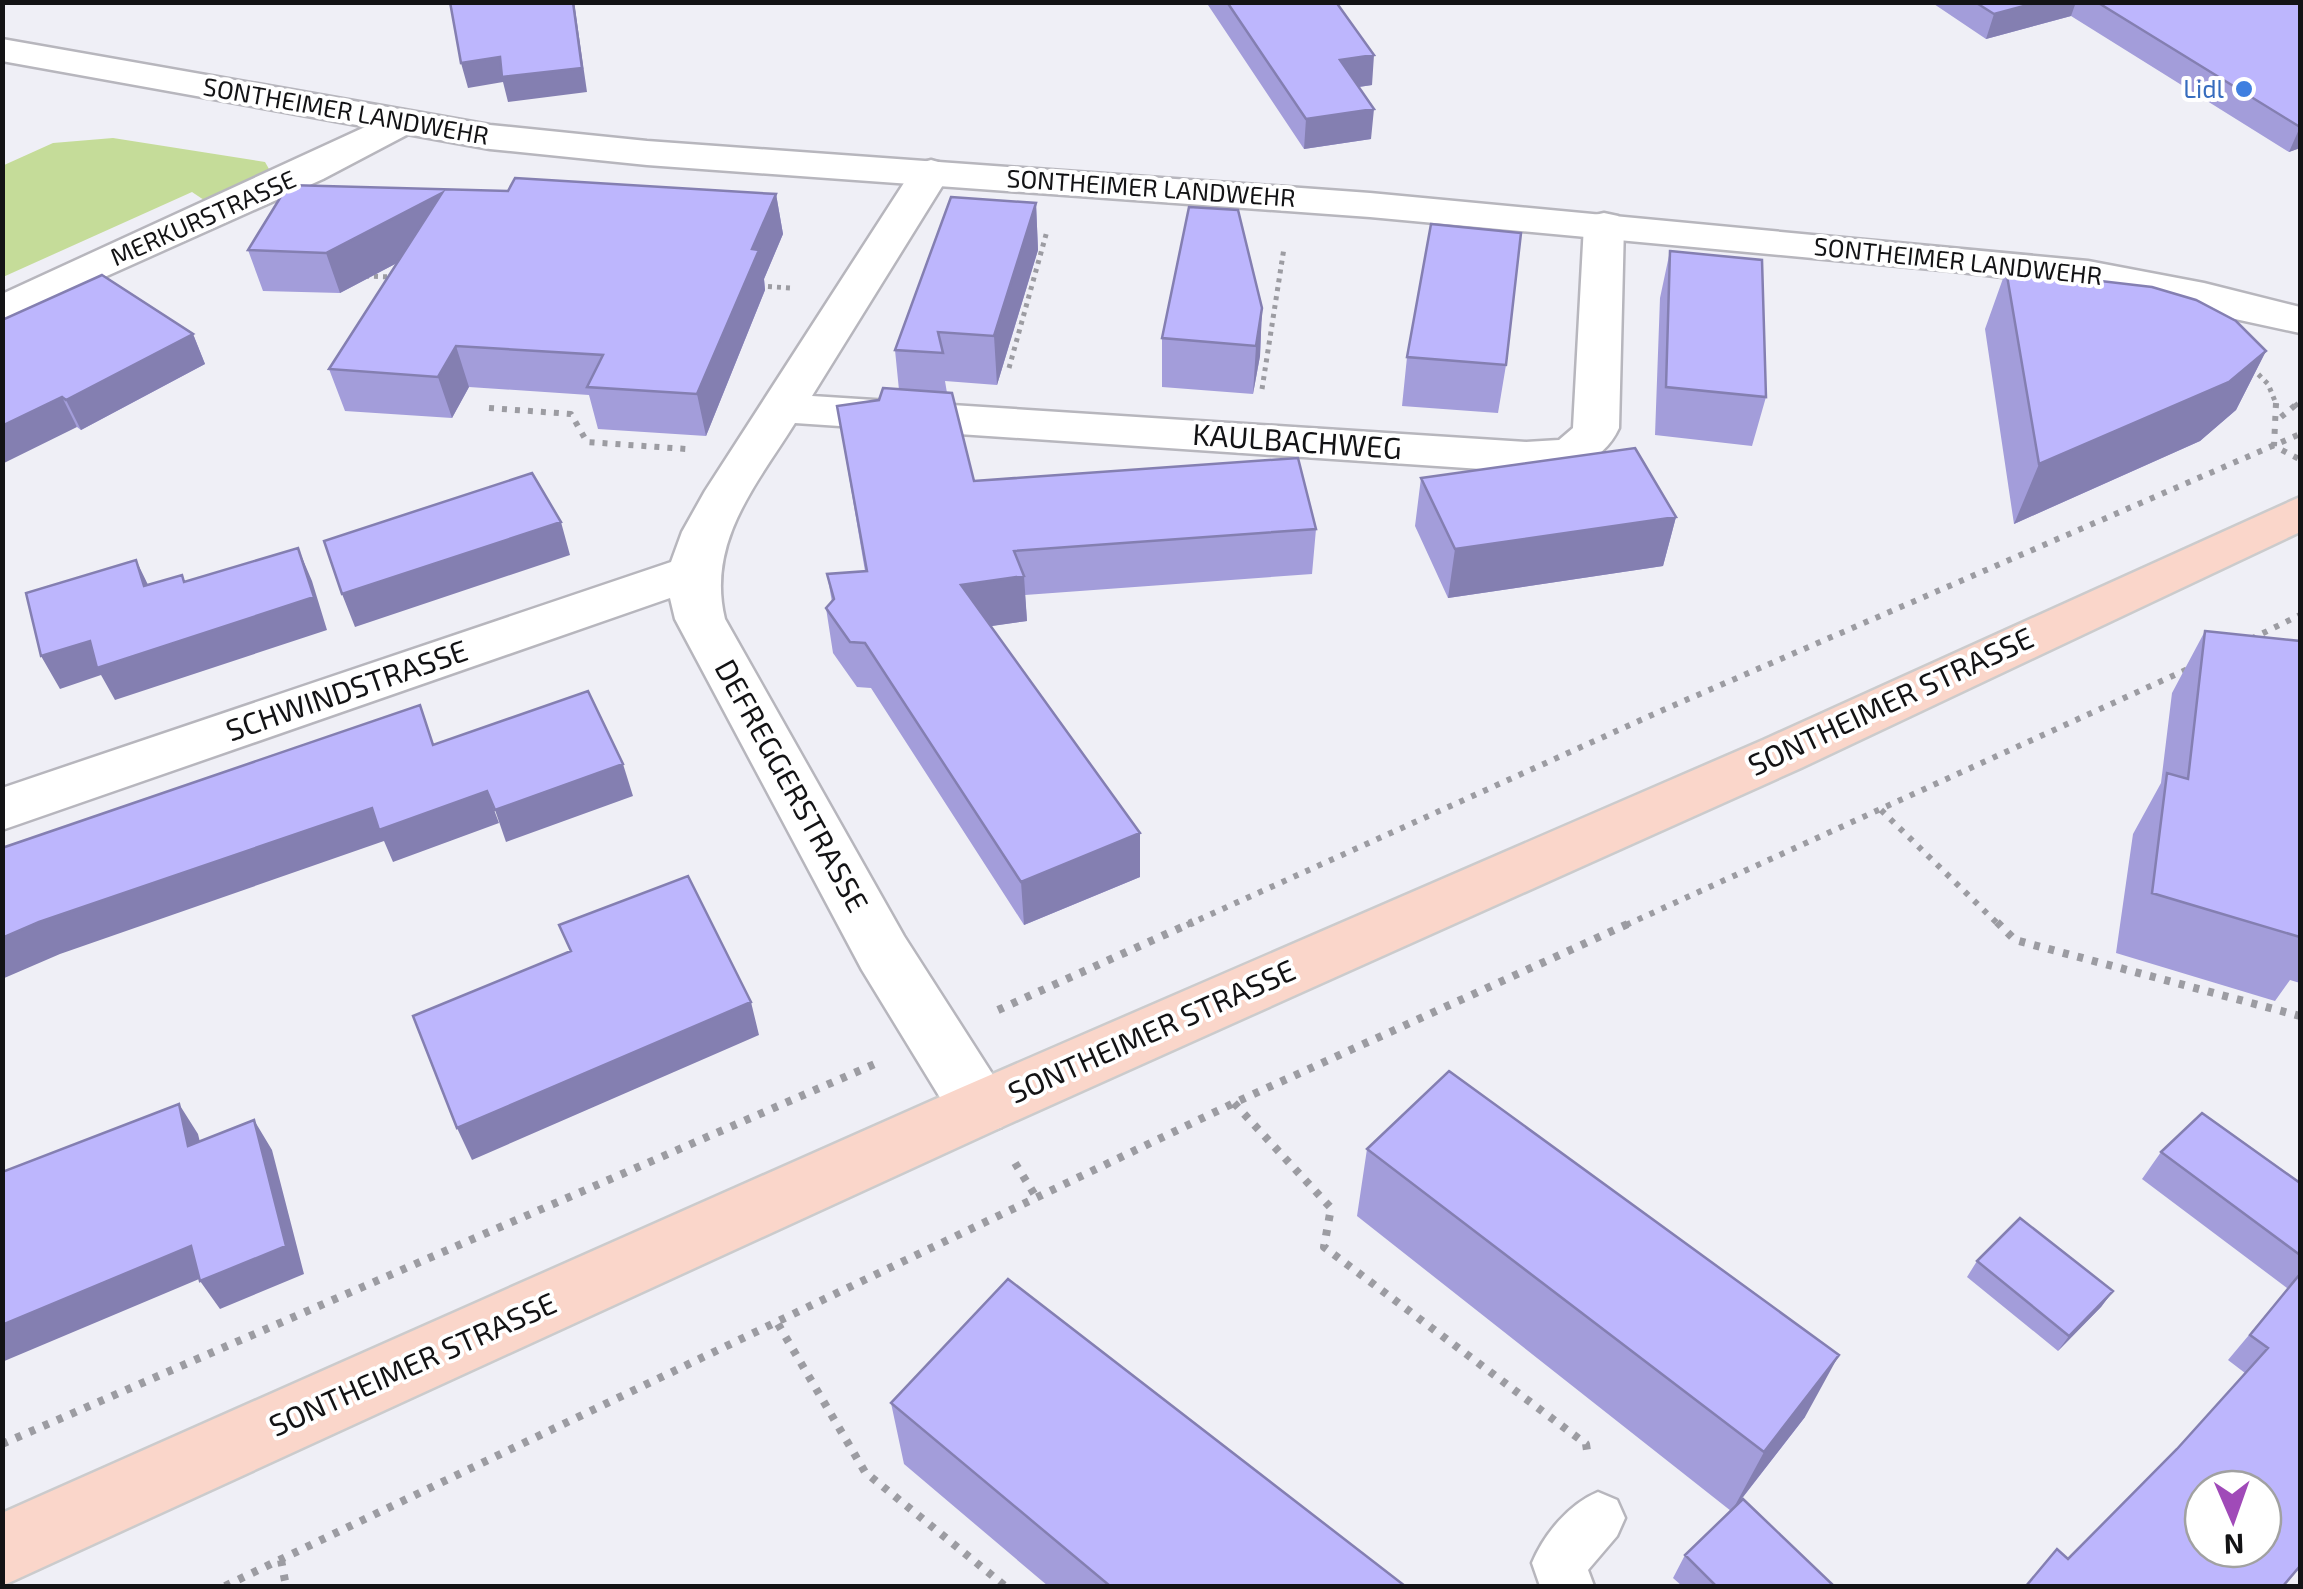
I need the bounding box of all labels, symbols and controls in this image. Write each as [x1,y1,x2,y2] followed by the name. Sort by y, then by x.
[201,70,491,150] street label: SONTHEIMER LANDWEHR
[2183,73,2225,103] place label: Lidl
[2233,78,2255,100] marker: Lidl
[1006,162,1297,212] street label: SONTHEIMER LANDWEHR
[105,163,300,271] street label: MERKURSTRASSE
[1813,230,2104,290] street label: SONTHEIMER LANDWEHR
[1191,415,1403,465] street label: KAULBACHWEG
[1742,618,2038,782] street label: SONTHEIMER STRASSE
[221,631,472,747] street label: SCHWINDSTRASSE
[708,653,877,918] street label: DEFREGGERSTRASSE
[1002,951,1300,1110] street label: SONTHEIMER STRASSE
[263,1284,561,1443] street label: SONTHEIMER STRASSE
[2183,1469,2283,1569] north arrow
[2223,1528,2245,1562] text: N

